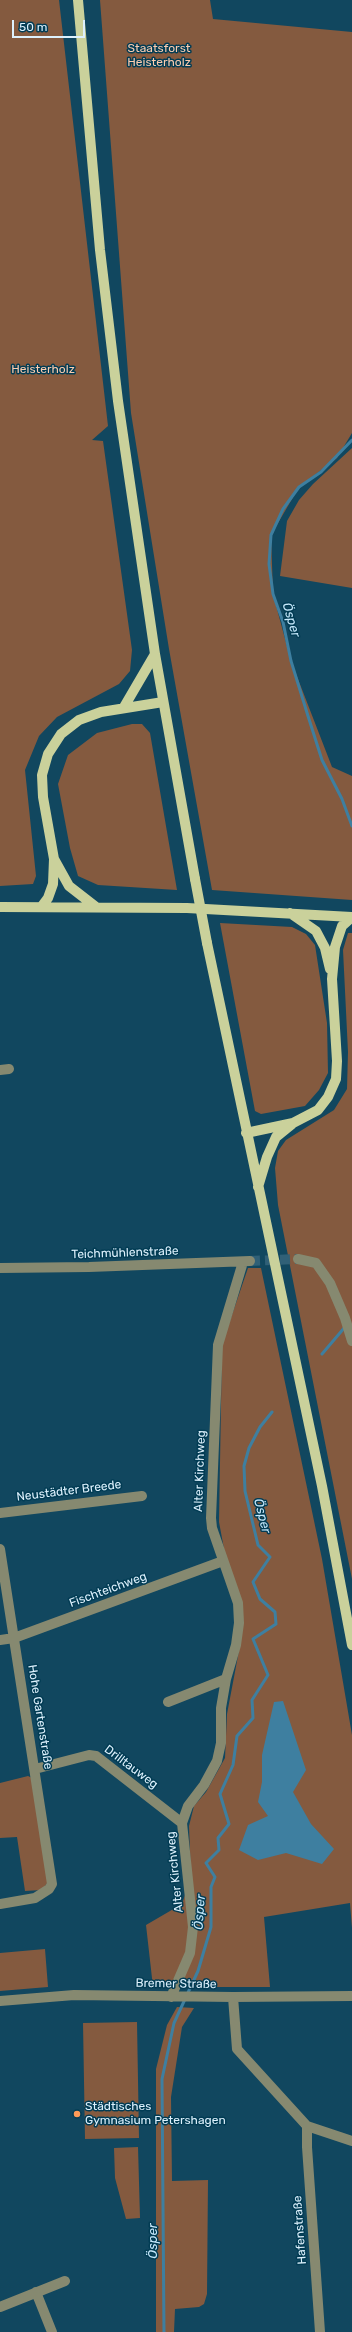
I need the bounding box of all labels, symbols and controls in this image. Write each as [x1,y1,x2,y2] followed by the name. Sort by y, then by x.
[14,12,87,38] scale bar
[19,20,47,34] text: 50 m
[127,42,191,70] park label: Staatsforst Heisterholz
[11,363,75,377] park label: Heisterholz
[279,601,303,639] water label: Ösper
[71,1244,179,1262] street label: Teichmühlenstraße
[191,1430,209,1512] street label: Alter Kirchweg
[16,1477,122,1505] street label: Neustädter Breede
[250,1497,274,1535] water label: Ösper
[67,1569,149,1611] street label: Fischteichweg
[25,1663,55,1771] street label: Hohe Gartenstraße
[101,1742,161,1792] street label: Drilltauweg
[164,1831,186,1913] street label: Alter Kirchweg
[191,1894,209,1930] water label: Ösper
[135,1976,217,1992] street label: Bremer Straße
[85,2100,226,2128] place label: Städtisches Gymnasium Petershagen
[72,2109,82,2119] marker: Städtisches Gymnasium Petershagen
[290,2195,310,2265] street label: Hafenstraße
[145,2223,161,2259] water label: Ösper

